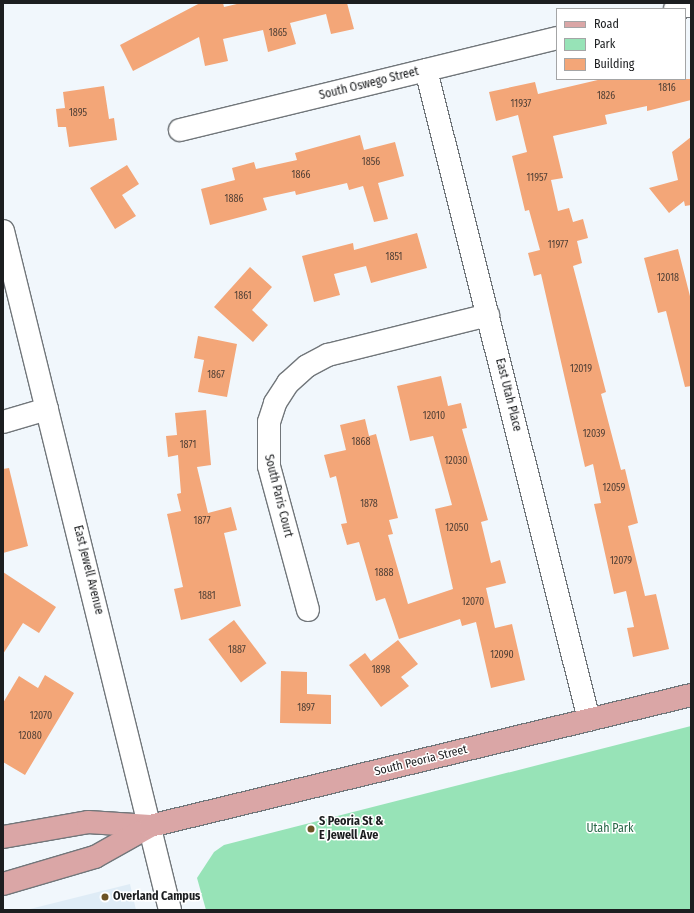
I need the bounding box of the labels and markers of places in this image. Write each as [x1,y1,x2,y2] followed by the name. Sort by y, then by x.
[319,815,384,843] place label: S Peoria St & E Jewell Ave
[306,824,316,834] marker: S Peoria St & E Jewell Ave
[113,890,200,904] place label: Overland Campus
[100,892,110,902] marker: Overland Campus

